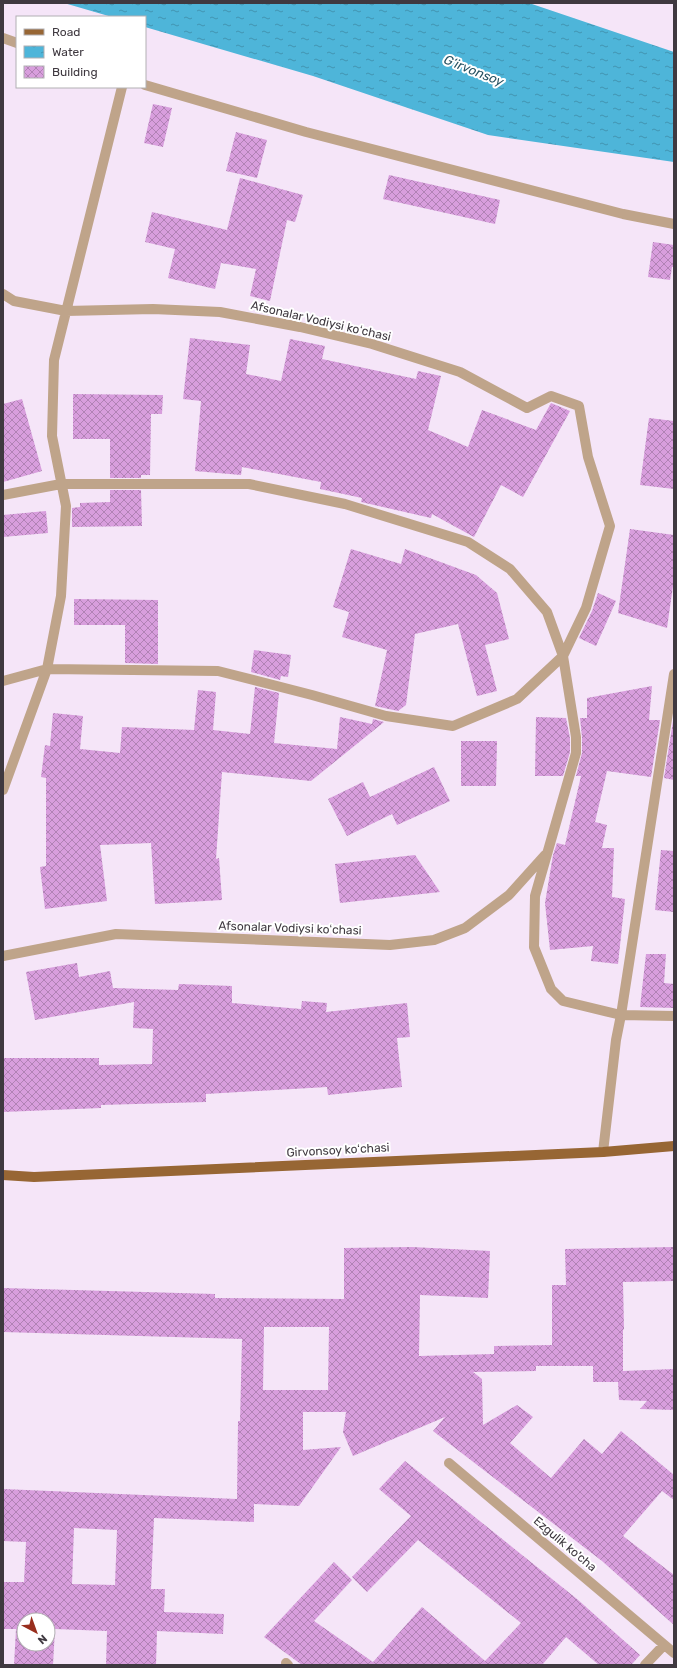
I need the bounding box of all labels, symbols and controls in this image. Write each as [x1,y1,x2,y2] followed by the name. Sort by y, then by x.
[16,16,146,88] legend
[52,25,80,39] text: Road
[52,45,84,59] text: Water
[442,52,507,90] water label: G‘irvonsoy
[52,65,98,79] text: Building
[250,298,393,344] street label: Afsonalar Vodiysi koʻchasi
[218,919,362,938] street label: Afsonalar Vodiysi koʻchasi
[286,1140,390,1160] street label: Girvonsoy koʻchasi
[531,1514,599,1574] street label: Ezgulik ko'cha
[16,1612,56,1652] north arrow
[35,1632,49,1647] text: N

